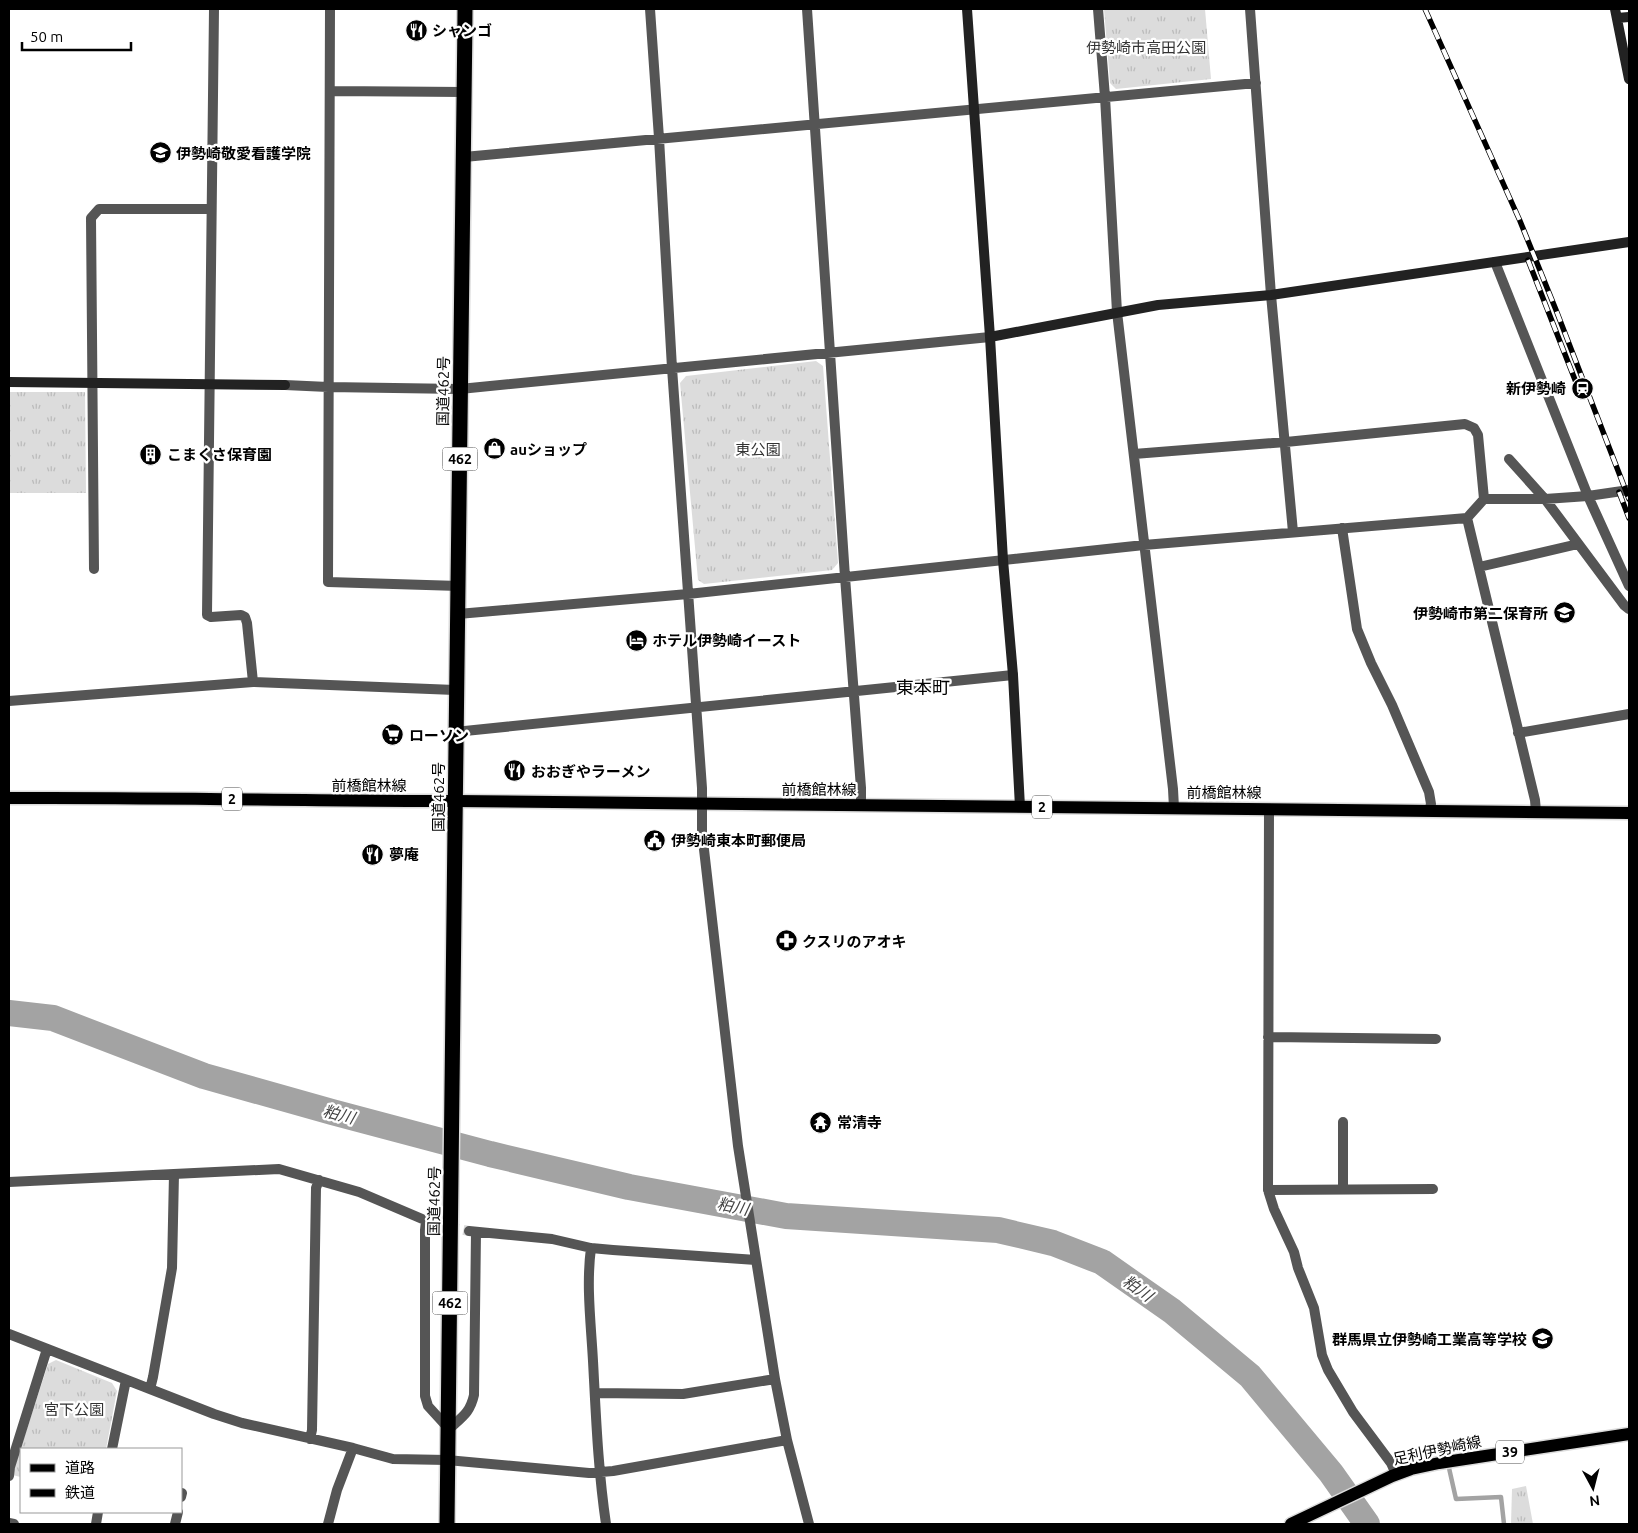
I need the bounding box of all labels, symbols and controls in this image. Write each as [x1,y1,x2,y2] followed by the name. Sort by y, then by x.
[404,18,428,42] restaurant icon: シャンゴ
[22,20,131,52] scale bar
[432,22,492,39] place label: シャンゴ
[30,28,63,45] text: 50 m
[1086,39,1206,56] park label: 伊勢崎市高田公園
[148,141,172,165] school or university icon: 伊勢崎敬愛看護学院
[176,145,311,162] place label: 伊勢崎敬愛看護学院
[434,356,452,426] street label: 国道462号
[1570,376,1594,400] station icon: 新伊勢崎
[1506,380,1566,397] place label: 新伊勢崎
[482,437,506,461] shop icon: auショップ
[510,441,587,458] place label: auショップ
[735,441,781,458] park label: 東公園
[139,442,163,466] building icon: こまくさ保育園
[167,446,272,463] place label: こまくさ保育園
[442,448,478,470] road number: 462
[1552,601,1576,625] school or university icon: 伊勢崎市第二保育所
[1413,605,1548,622] place label: 伊勢崎市第二保育所
[624,628,648,652] hotel icon: ホテル伊勢崎イースト
[652,632,801,649] place label: ホテル伊勢崎イースト
[896,677,950,697] district label: 東本町
[381,723,405,747] supermarket icon: ローソン
[409,727,469,744] place label: ローソン
[503,759,527,783] restaurant icon: おおぎやラーメン
[430,762,447,832] street label: 国道462号
[531,763,650,780] place label: おおぎやラーメン
[331,777,407,794] street label: 前橋館林線
[781,781,857,798] street label: 前橋館林線
[1186,784,1262,801] street label: 前橋館林線
[222,788,242,811] road number: 2
[1032,796,1052,819] road number: 2
[643,828,667,852] public building icon: 伊勢崎東本町郵便局
[671,832,806,849] place label: 伊勢崎東本町郵便局
[361,842,385,866] restaurant icon: 夢庵
[389,846,419,863] place label: 夢庵
[774,929,798,953] pharmacy icon: クスリのアオキ
[802,933,907,950] place label: クスリのアオキ
[321,1101,359,1127] water label: 粕川
[809,1110,833,1134] temple icon: 常清寺
[837,1114,882,1131] place label: 常清寺
[425,1166,443,1236] street label: 国道462号
[716,1194,752,1218] water label: 粕川
[1120,1271,1158,1306] water label: 粕川
[432,1292,468,1315] road number: 462
[1531,1327,1555,1351] school or university icon: 群馬県立伊勢崎工業高等学校
[1332,1331,1527,1348] place label: 群馬県立伊勢崎工業高等学校
[44,1401,104,1418] park label: 宮下公園
[1391,1432,1483,1468] street label: 足利伊勢崎線
[1496,1440,1524,1464] road number: 39
[20,1448,182,1513] legend
[65,1459,95,1476] text: 道路
[1568,1463,1618,1513] north arrow
[65,1484,95,1501] text: 鉄道
[1588,1492,1601,1509] text: N

